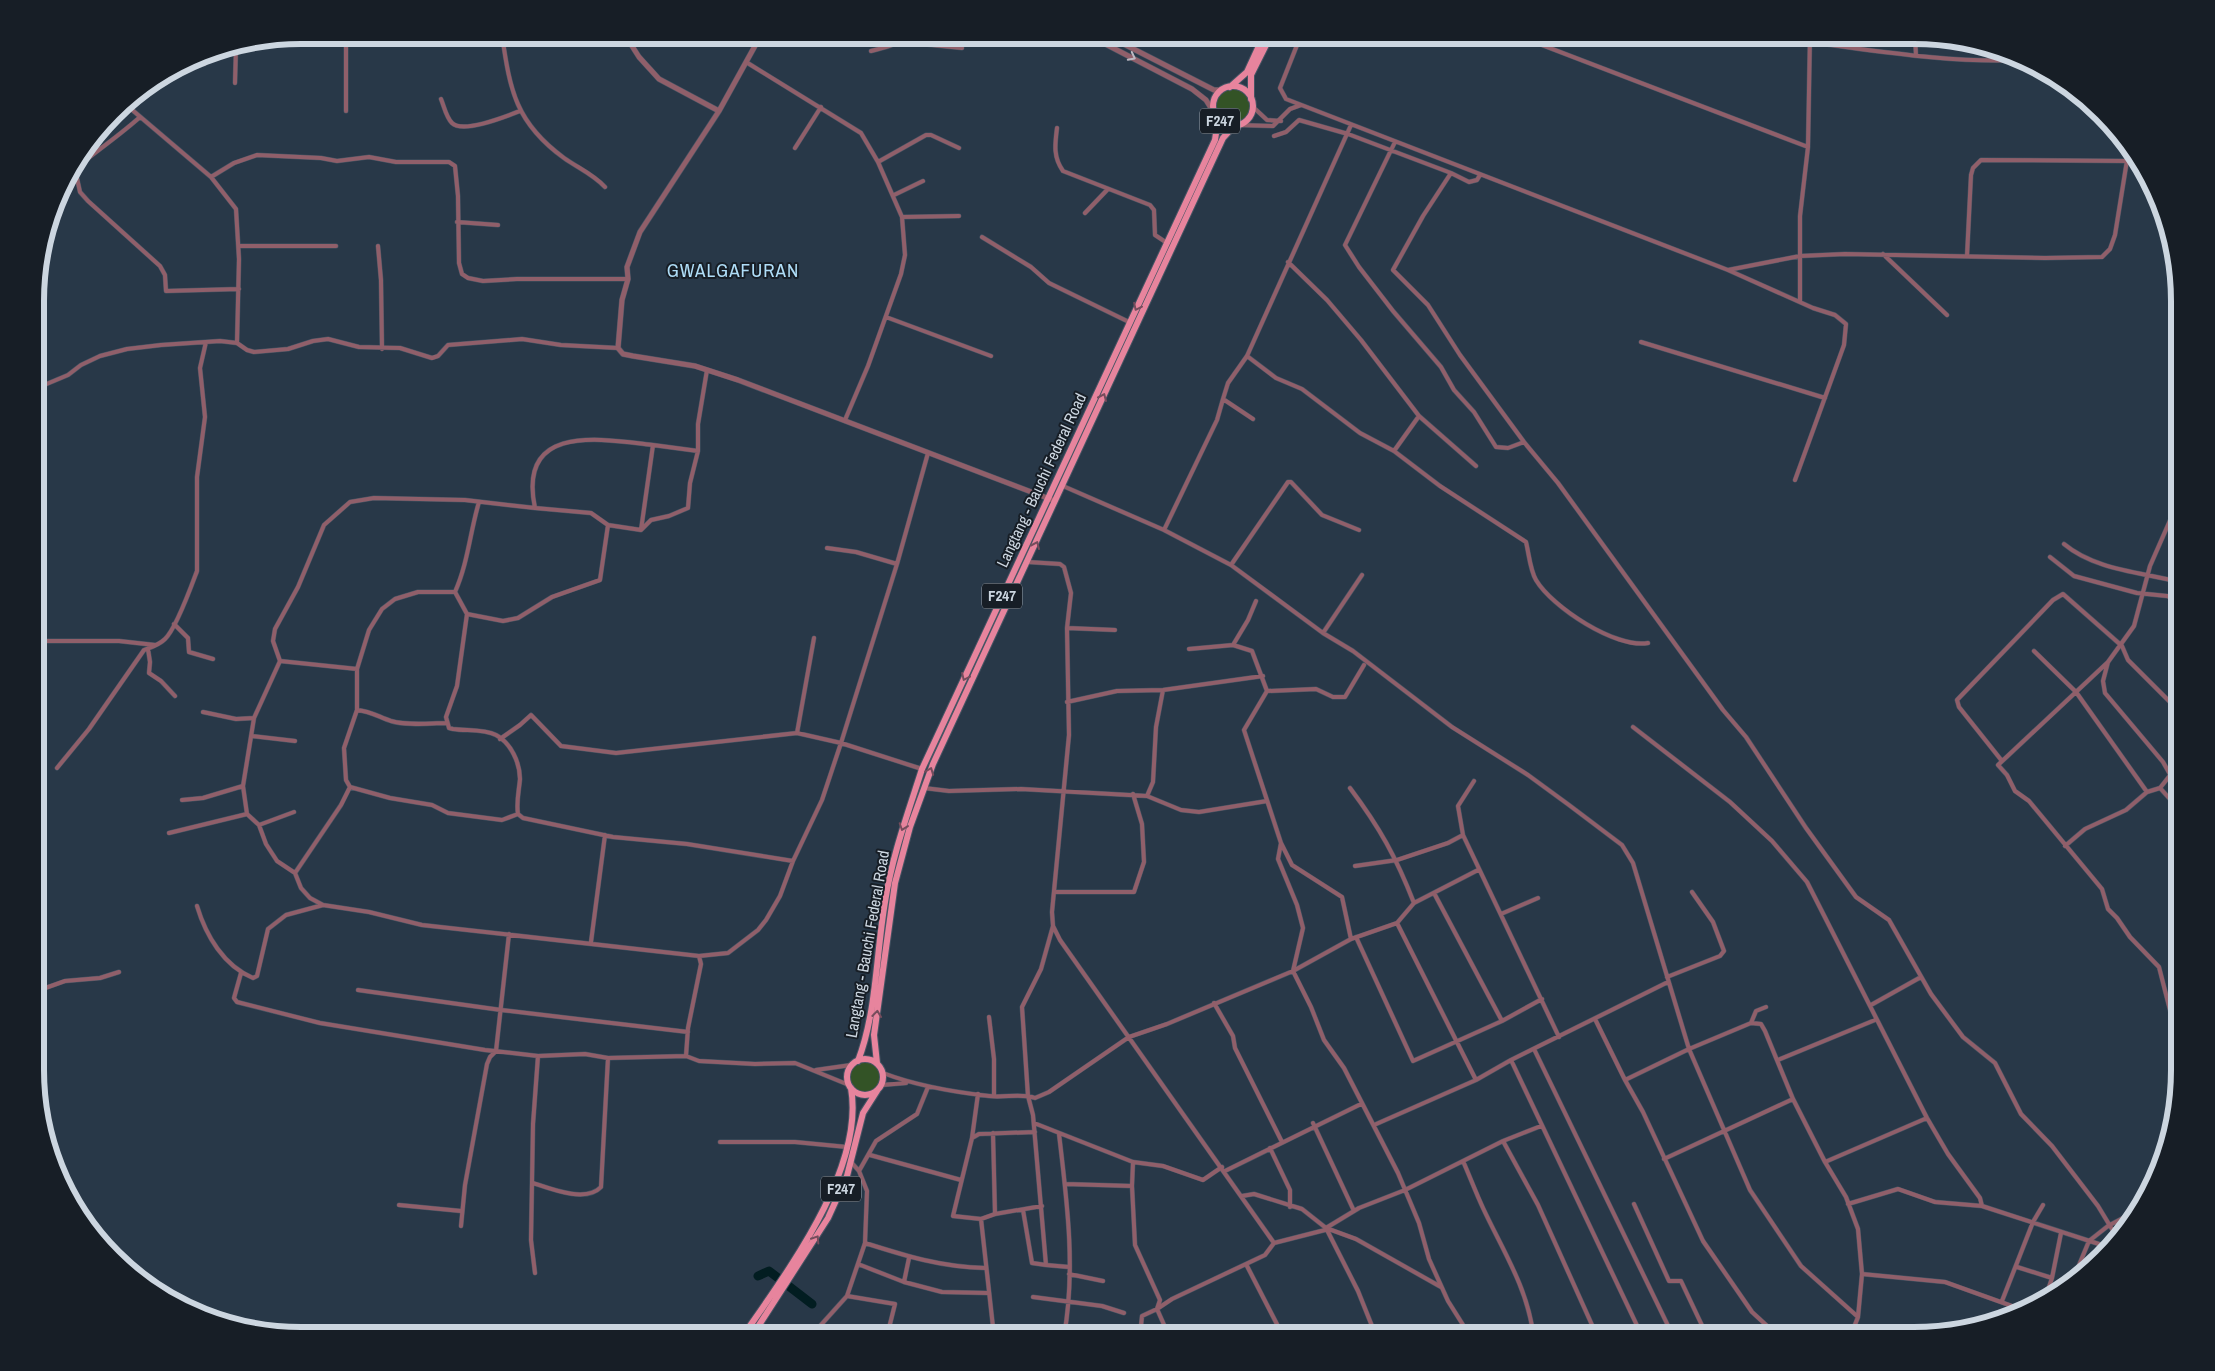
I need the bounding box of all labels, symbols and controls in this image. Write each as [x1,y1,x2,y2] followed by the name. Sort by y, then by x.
[1126,51,1135,61] one-way arrow
[1200,108,1240,134] road number: F247
[667,257,799,283] district label: GWALGAFURAN
[1132,302,1143,311] one-way arrow
[991,389,1091,571] street label: Langtang - Bauchi Federal Road
[1097,393,1108,402] one-way arrow
[1029,541,1040,550] one-way arrow
[982,584,1022,608] road number: F247
[961,672,971,681] one-way arrow
[925,768,935,776] one-way arrow
[899,822,909,830] one-way arrow
[840,849,894,1039] street label: Langtang - Bauchi Federal Road
[871,1010,882,1018] one-way arrow
[821,1176,861,1202] road number: F247
[810,1235,819,1244] one-way arrow

